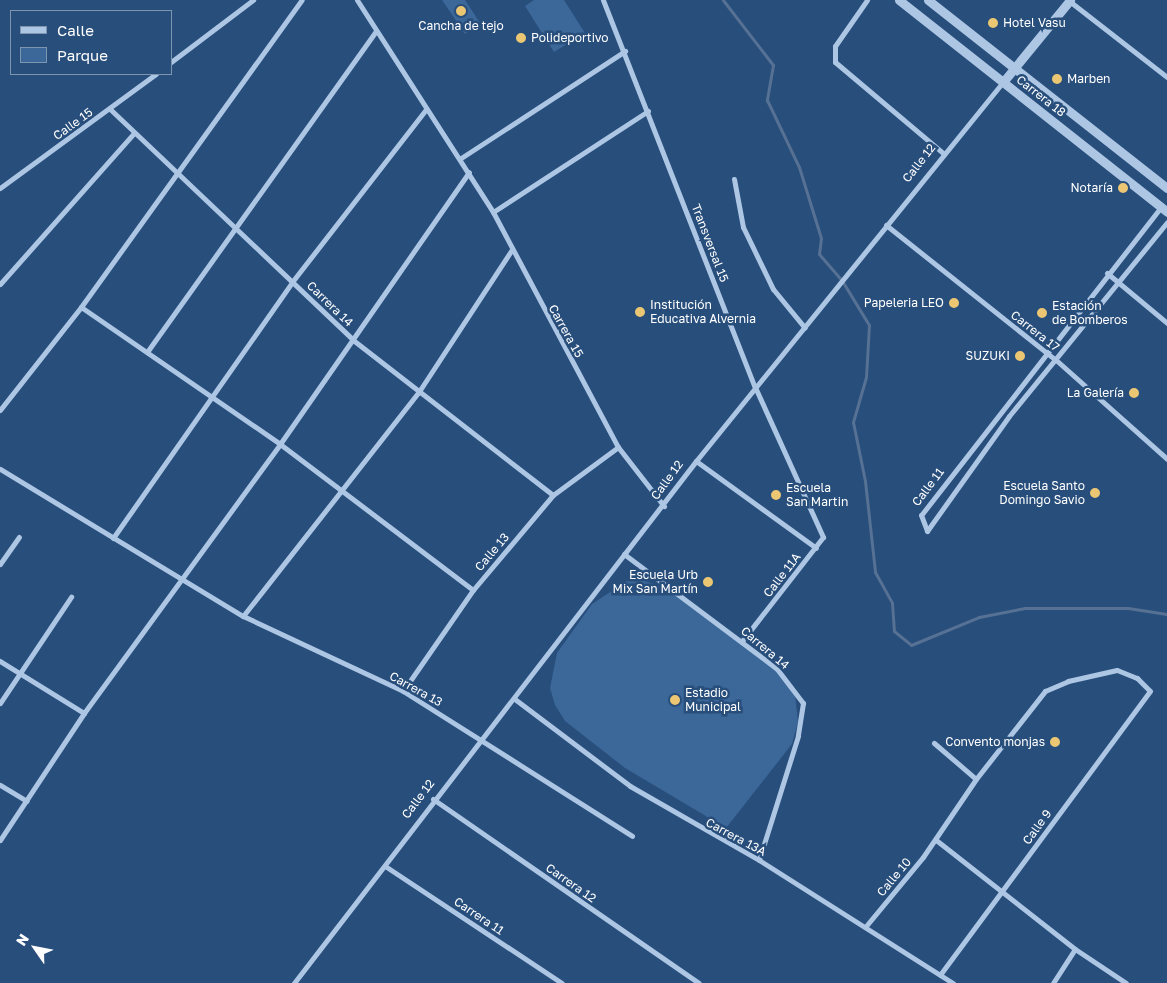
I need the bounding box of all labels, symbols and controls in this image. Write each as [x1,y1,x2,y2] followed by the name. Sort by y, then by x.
[455,5,467,17] marker: Cancha de tejo
[10,10,172,75] legend
[1003,16,1066,30] place label: Hotel Vasu
[987,17,999,29] marker: Hotel Vasu
[418,19,504,33] place label: Cancha de tejo
[57,21,94,39] text: Calle
[531,31,609,45] place label: Polideportivo
[515,32,527,44] marker: Polideportivo
[57,46,108,64] text: Parque
[1013,72,1069,120] street label: Carrera 18
[1067,72,1110,86] place label: Marben
[1051,73,1063,85] marker: Marben
[50,105,96,143] street label: Calle 15
[899,141,939,185] street label: Calle 12
[1070,181,1113,195] place label: Notaría
[1117,182,1129,194] marker: Notaría
[689,202,731,284] street label: Transversal 15
[304,278,356,330] street label: Carrera 14
[864,296,944,310] place label: Papeleria LEO
[948,297,960,309] marker: Papeleria LEO
[650,298,756,326] place label: Institución Educativa Alvernia
[1052,299,1128,327] place label: Estación de Bomberos
[546,302,586,360] street label: Carrera 15
[634,306,646,318] marker: Institución Educativa Alvernia
[1036,307,1048,319] marker: Estación de Bomberos
[1008,308,1062,354] street label: Carrera 17
[966,349,1010,363] place label: SUZUKI
[1014,350,1026,362] marker: SUZUKI
[1067,386,1124,400] place label: La Galería
[1128,387,1140,399] marker: La Galería
[648,457,686,503] street label: Calle 12
[909,465,947,509] street label: Calle 11
[999,479,1085,507] place label: Escuela Santo Domingo Savio
[786,481,848,509] place label: Escuela San Martin
[1089,487,1101,499] marker: Escuela Santo Domingo Savio
[770,489,782,501] marker: Escuela San Martin
[472,530,512,574] street label: Calle 13
[760,550,804,600] street label: Calle 11A
[613,568,698,596] place label: Escuela Urb Mix San Martín
[702,576,714,588] marker: Escuela Urb Mix San Martín
[738,624,792,672] street label: Carrera 14
[387,669,445,709] street label: Carrera 13
[685,686,741,714] place label: Estadio Municipal
[669,694,681,706] marker: Estadio Municipal
[945,735,1045,749] place label: Convento monjas
[1049,736,1061,748] marker: Convento monjas
[399,777,437,821] street label: Calle 12
[1020,807,1054,847] street label: Calle 9
[703,815,769,859] street label: Carrera 13A
[874,855,914,899] street label: Calle 10
[543,860,599,906] street label: Carrera 12
[451,894,507,938] street label: Carrera 11
[10,923,60,973] north arrow
[12,930,32,949] text: N

